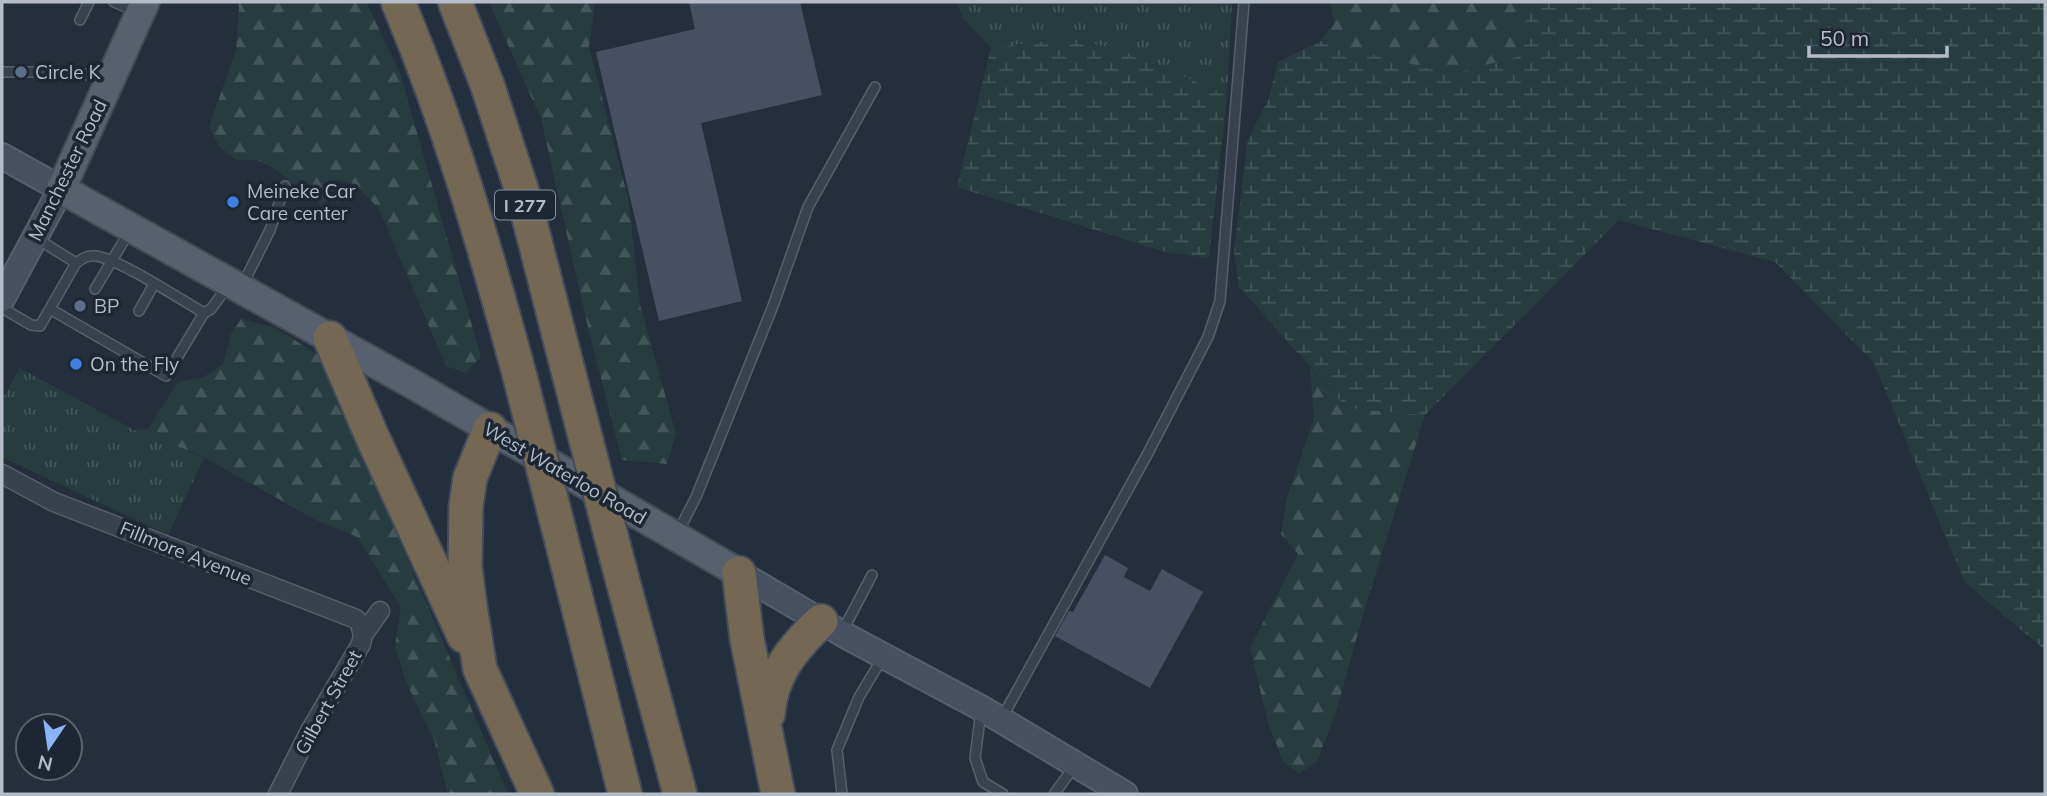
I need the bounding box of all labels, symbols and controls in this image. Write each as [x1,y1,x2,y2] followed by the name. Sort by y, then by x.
[1809,14,1947,58] scale bar
[1820,25,1869,51] text: 50 m
[35,60,102,84] place label: Circle K
[13,64,29,80] marker: Circle K
[22,95,112,245] street label: Manchester Road
[247,179,356,225] place label: Meineke Car Care center
[495,190,555,220] road number: I 277
[225,194,241,210] marker: Meineke Car Care center
[94,294,119,318] place label: BP
[72,298,88,314] marker: BP
[90,352,179,376] place label: On the Fly
[68,356,84,372] marker: On the Fly
[479,417,651,529] street label: West Waterloo Road
[117,516,255,590] street label: Fillmore Avenue
[289,645,367,759] street label: Gilbert Street
[14,712,84,782] north arrow
[35,750,55,777] text: N

